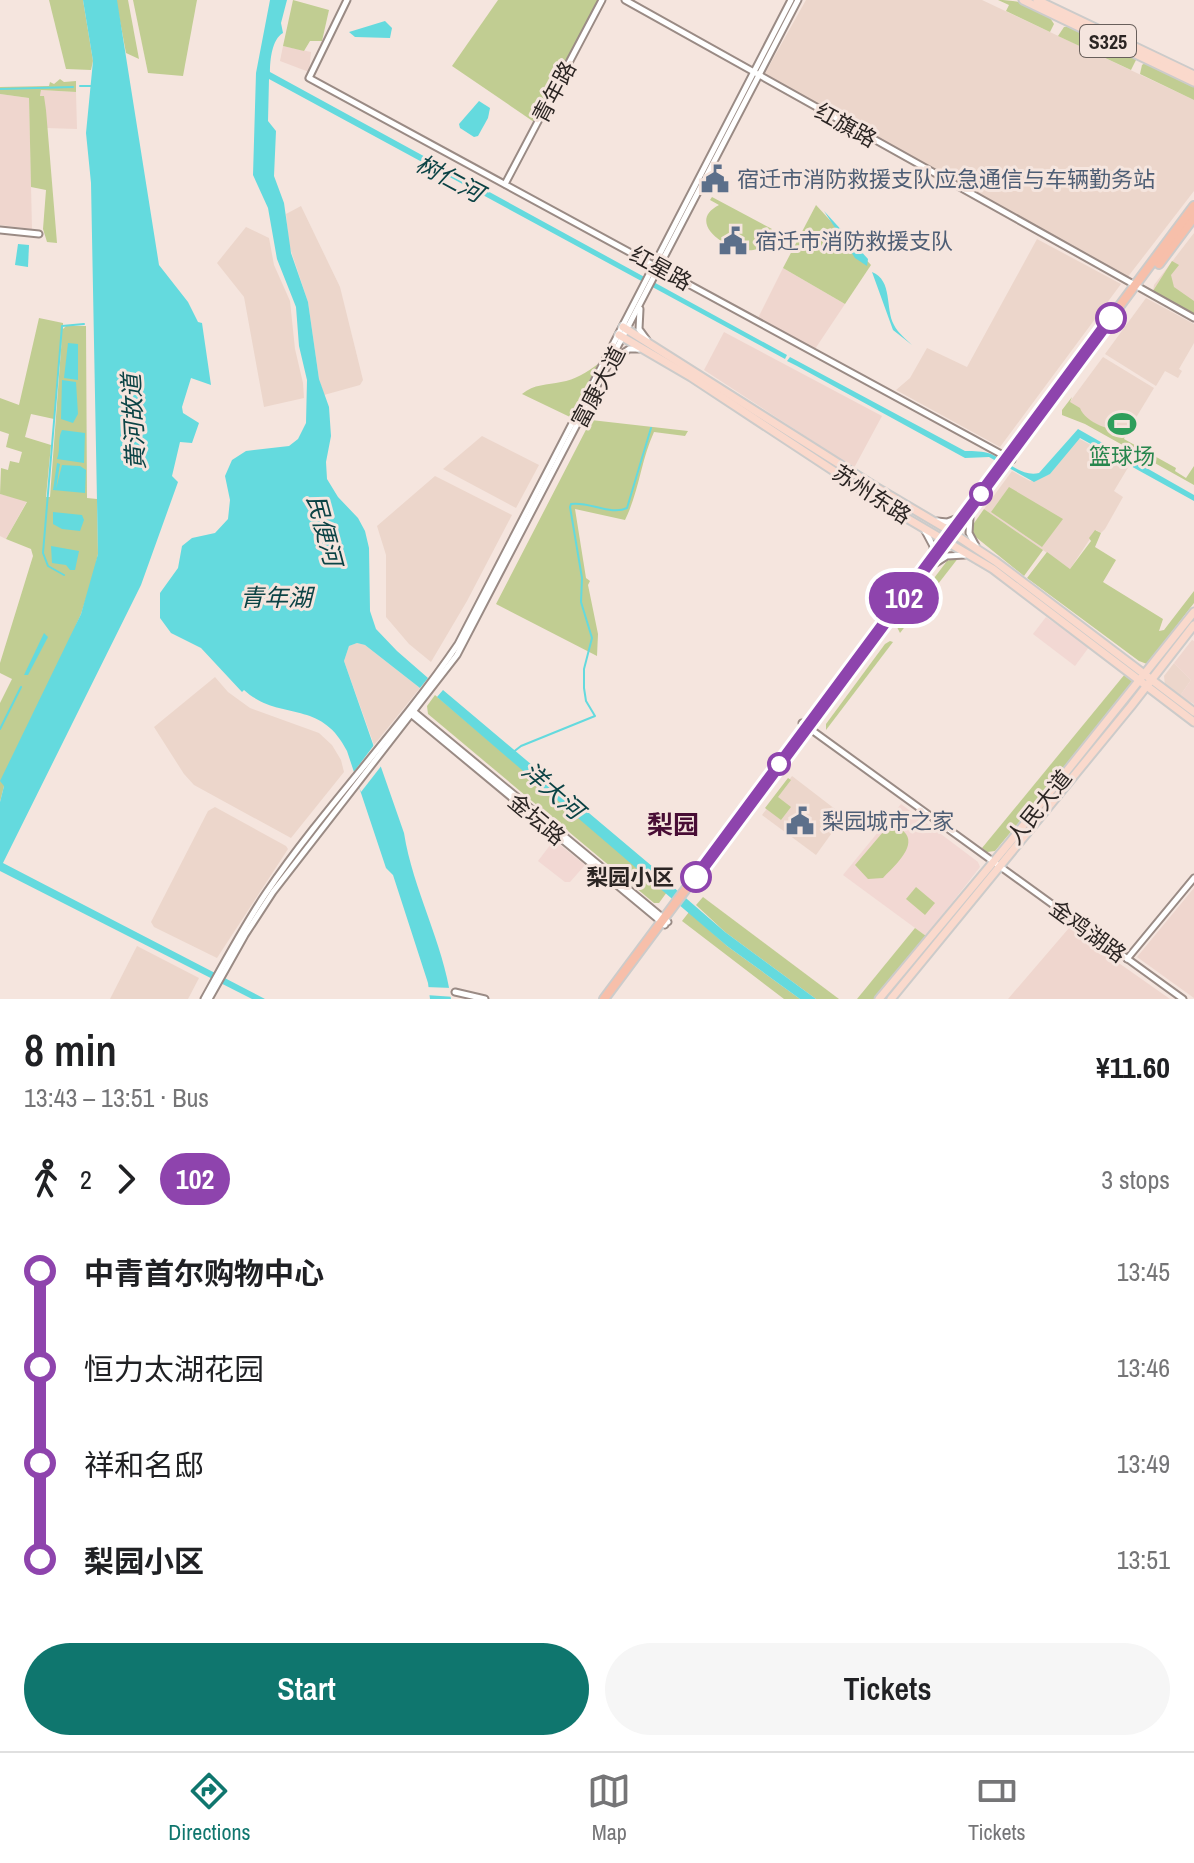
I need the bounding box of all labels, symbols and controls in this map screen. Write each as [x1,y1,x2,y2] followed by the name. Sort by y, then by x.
[1080,25,1136,57] road number: S325
[525,56,583,128] street label: 青年路
[810,96,882,154] street label: 红旗路
[411,147,493,211] water label: 树仁河
[700,164,730,194] public building icon: 宿迁市消防救援支队应急通信与车辆勤务站
[737,164,1155,194] place label: 宿迁市消防救援支队应急通信与车辆勤务站
[718,226,748,256] public building icon: 宿迁市消防救援支队
[755,226,953,256] place label: 宿迁市消防救援支队
[625,239,697,297] street label: 红星路
[1096,303,1126,333] unlabelled marker
[564,341,632,433] street label: 富康大道
[114,370,151,471] water label: 黄河故道
[1107,409,1137,439] sports icon: 篮球场
[1089,441,1155,471] place label: 篮球场
[827,457,917,531] street label: 苏州东路
[970,483,992,505] unlabelled marker
[300,491,351,573] water label: 民便河
[858,572,950,624] line badge: 102
[885,579,923,617] text: 102
[240,581,316,613] water label: 青年湖
[768,753,790,775] unlabelled marker
[515,754,594,828] water label: 洋大河
[1000,763,1078,851] street label: 人民大道
[502,786,572,852] street label: 金坛路
[785,806,815,836] public building icon: 梨园城市之家
[822,806,954,836] place label: 梨园城市之家
[647,807,699,842] district label: 梨园
[586,862,674,892] place label: 梨园小区
[681,862,711,892] marker: 梨园小区
[1044,893,1132,969] street label: 金鸡湖路
[24,1020,117,1080] text: 8 min
[1096,1047,1170,1087] text: ¥11.60
[24,1080,209,1115] text: 13:43 – 13:51 · Bus
[24,1157,68,1201] icon: walk
[104,1157,148,1201] icon: forward
[176,1160,214,1198] text: 102
[80,1162,92,1197] text: 2
[1101,1162,1170,1197] text: 3 stops
[84,1253,324,1293] text: 中青首尔购物中心
[1117,1254,1170,1289] text: 13:45
[84,1349,264,1389] text: 恒力太湖花园
[1117,1350,1170,1385] text: 13:46
[84,1445,204,1485] text: 祥和名邸
[1117,1446,1170,1481] text: 13:49
[84,1541,204,1581] text: 梨园小区
[1117,1542,1170,1577] text: 13:51
[24,1643,589,1735] button: Start
[605,1643,1170,1735] button: Tickets
[168,1769,251,1847] tab: Directions
[587,1769,631,1847] tab: Map
[968,1769,1026,1847] tab: Tickets

